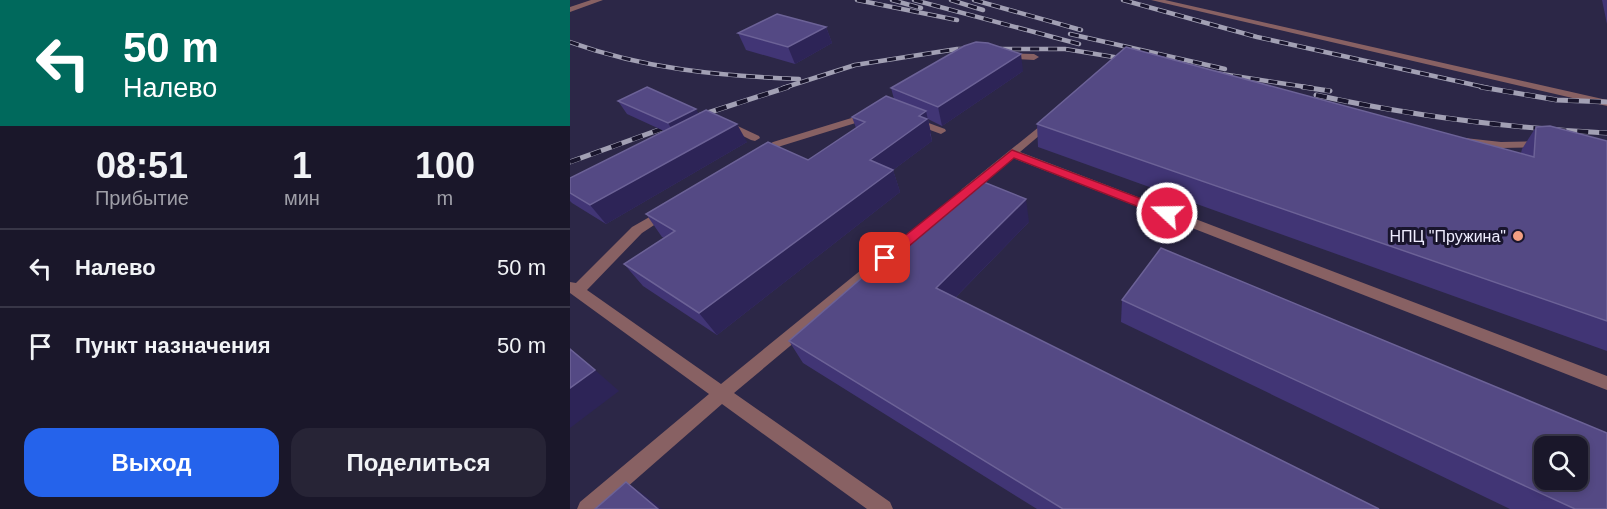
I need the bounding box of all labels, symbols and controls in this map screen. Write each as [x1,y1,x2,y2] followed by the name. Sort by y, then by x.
[24,24,102,102] icon: left
[123,24,219,71] text: 50 m
[123,73,217,103] text: Налево
[96,145,188,186] text: 08:51
[292,145,312,186] text: 1
[415,145,475,186] text: 100
[1135,181,1199,245] position arrow
[95,187,189,209] text: Прибытие
[284,187,320,209] text: мин
[437,187,453,209] text: m
[1390,228,1506,245] place label: НПЦ "Пружина"
[1511,229,1525,243] marker: НПЦ "Пружина"
[859,232,910,283] pin
[868,241,901,274] icon: arrive
[24,252,57,285] icon: left
[75,255,156,280] text: Налево
[497,255,546,280] text: 50 m
[24,330,57,363] icon: arrive
[75,333,271,358] text: Пункт назначения
[497,333,546,358] text: 50 m
[24,428,279,497] button: Выход
[291,428,546,497] button: Поделиться
[1534,436,1588,490] map controls
[1534,436,1588,490] button: search

